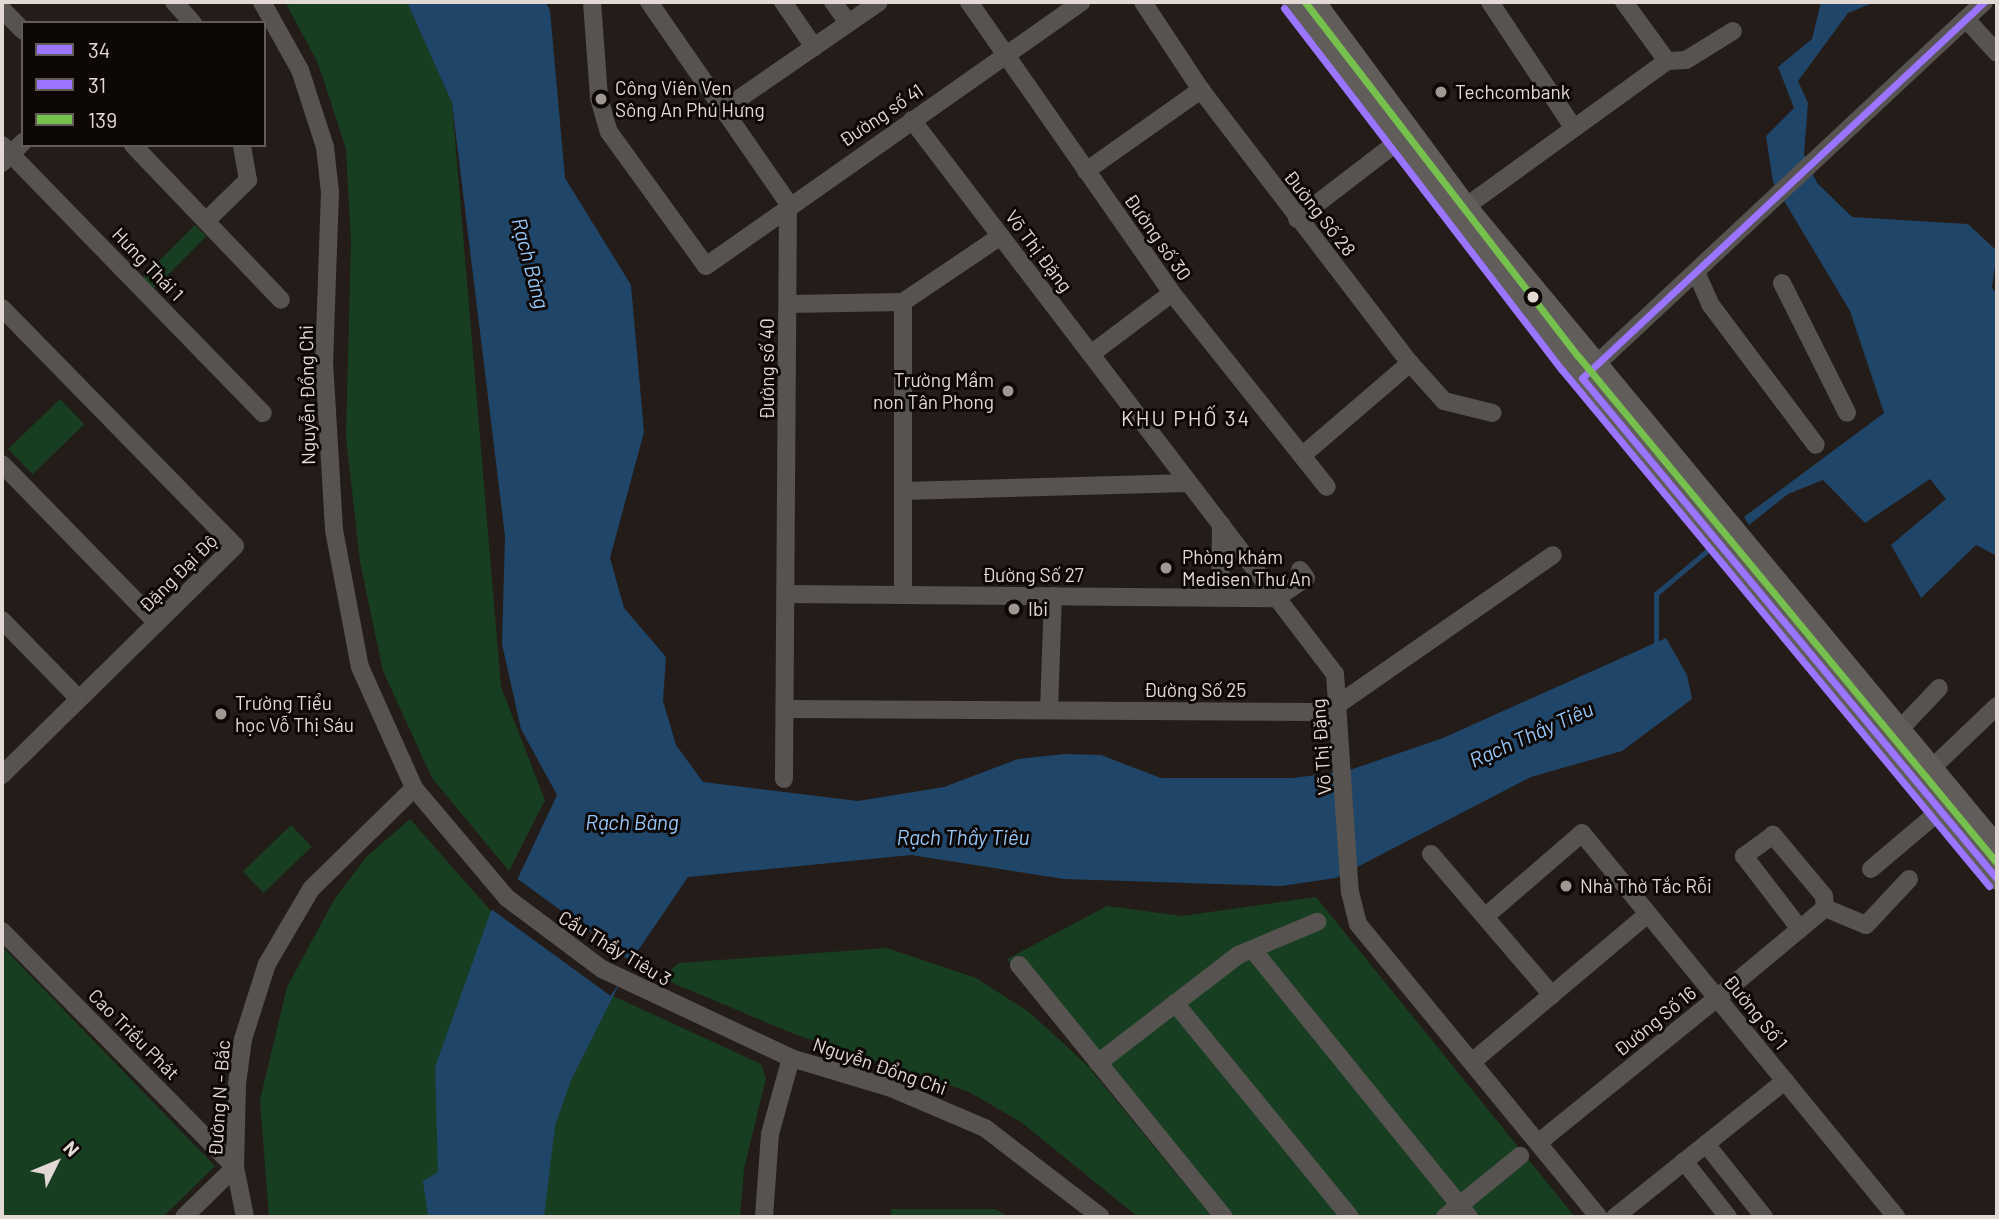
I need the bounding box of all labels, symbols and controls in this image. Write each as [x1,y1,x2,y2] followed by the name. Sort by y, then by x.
[21,21,266,147] legend
[88,37,110,62] text: 34
[88,72,106,97] text: 31
[615,77,765,121] place label: Công Viên Ven Sông An Phú Hưng
[835,79,927,151] street label: Đường số 41
[1455,81,1570,103] place label: Techcombank
[1433,84,1449,100] marker: Techcombank
[593,91,609,107] marker: Công Viên Ven Sông An Phú Hưng
[88,107,117,132] text: 139
[1279,166,1361,260] street label: Đường Số 28
[1120,189,1196,285] street label: Đường số 30
[1001,205,1077,297] street label: Võ Thị Đặng
[507,215,555,311] water label: Rạch Bàng
[108,223,188,305] street label: Hưng Thái 1
[1526,290,1540,304] unlabelled marker
[756,318,778,420] street label: Đường số 40
[294,325,320,465] street label: Nguyễn Đổng Chi
[873,369,994,413] place label: Trường Mầm non Tân Phong
[1000,383,1016,399] marker: Trường Mầm non Tân Phong
[1122,405,1250,431] district label: KHU PHỐ 34
[134,529,222,617] street label: Đặng Đại Độ
[1182,546,1311,590] place label: Phòng khám Medisen Thư An
[1156,558,1176,578] marker: Phòng khám Medisen Thư An
[982,564,1084,586] street label: Đường Số 27
[1028,598,1048,620] place label: Ibi
[1006,601,1022,617] marker: Ibi
[1144,679,1246,701] street label: Đường Số 25
[235,692,354,736] place label: Trường Tiểu học Vỗ Thị Sáu
[1465,695,1597,773] water label: Rạch Thầy Tiêu
[1306,698,1336,796] street label: Võ Thị Đặng
[213,706,229,722] marker: Trường Tiểu học Vỗ Thị Sáu
[585,809,679,835] water label: Rạch Bàng
[897,824,1029,850] water label: Rạch Thầy Tiêu
[1580,875,1712,897] place label: Nhà Thờ Tắc Rỗi
[1558,878,1574,894] marker: Nhà Thờ Tắc Rỗi
[554,905,676,991] street label: Cầu Thầy Tiêu 3
[1719,970,1793,1054] street label: Đường Số 1
[1609,981,1701,1061] street label: Đường Số 16
[84,984,184,1084] street label: Cao Triều Phát
[810,1032,950,1100] street label: Nguyễn Đổng Chi
[204,1039,234,1157] street label: Đường N - Bắc
[21,1128,91,1198] north arrow
[59,1136,84,1161] text: N

